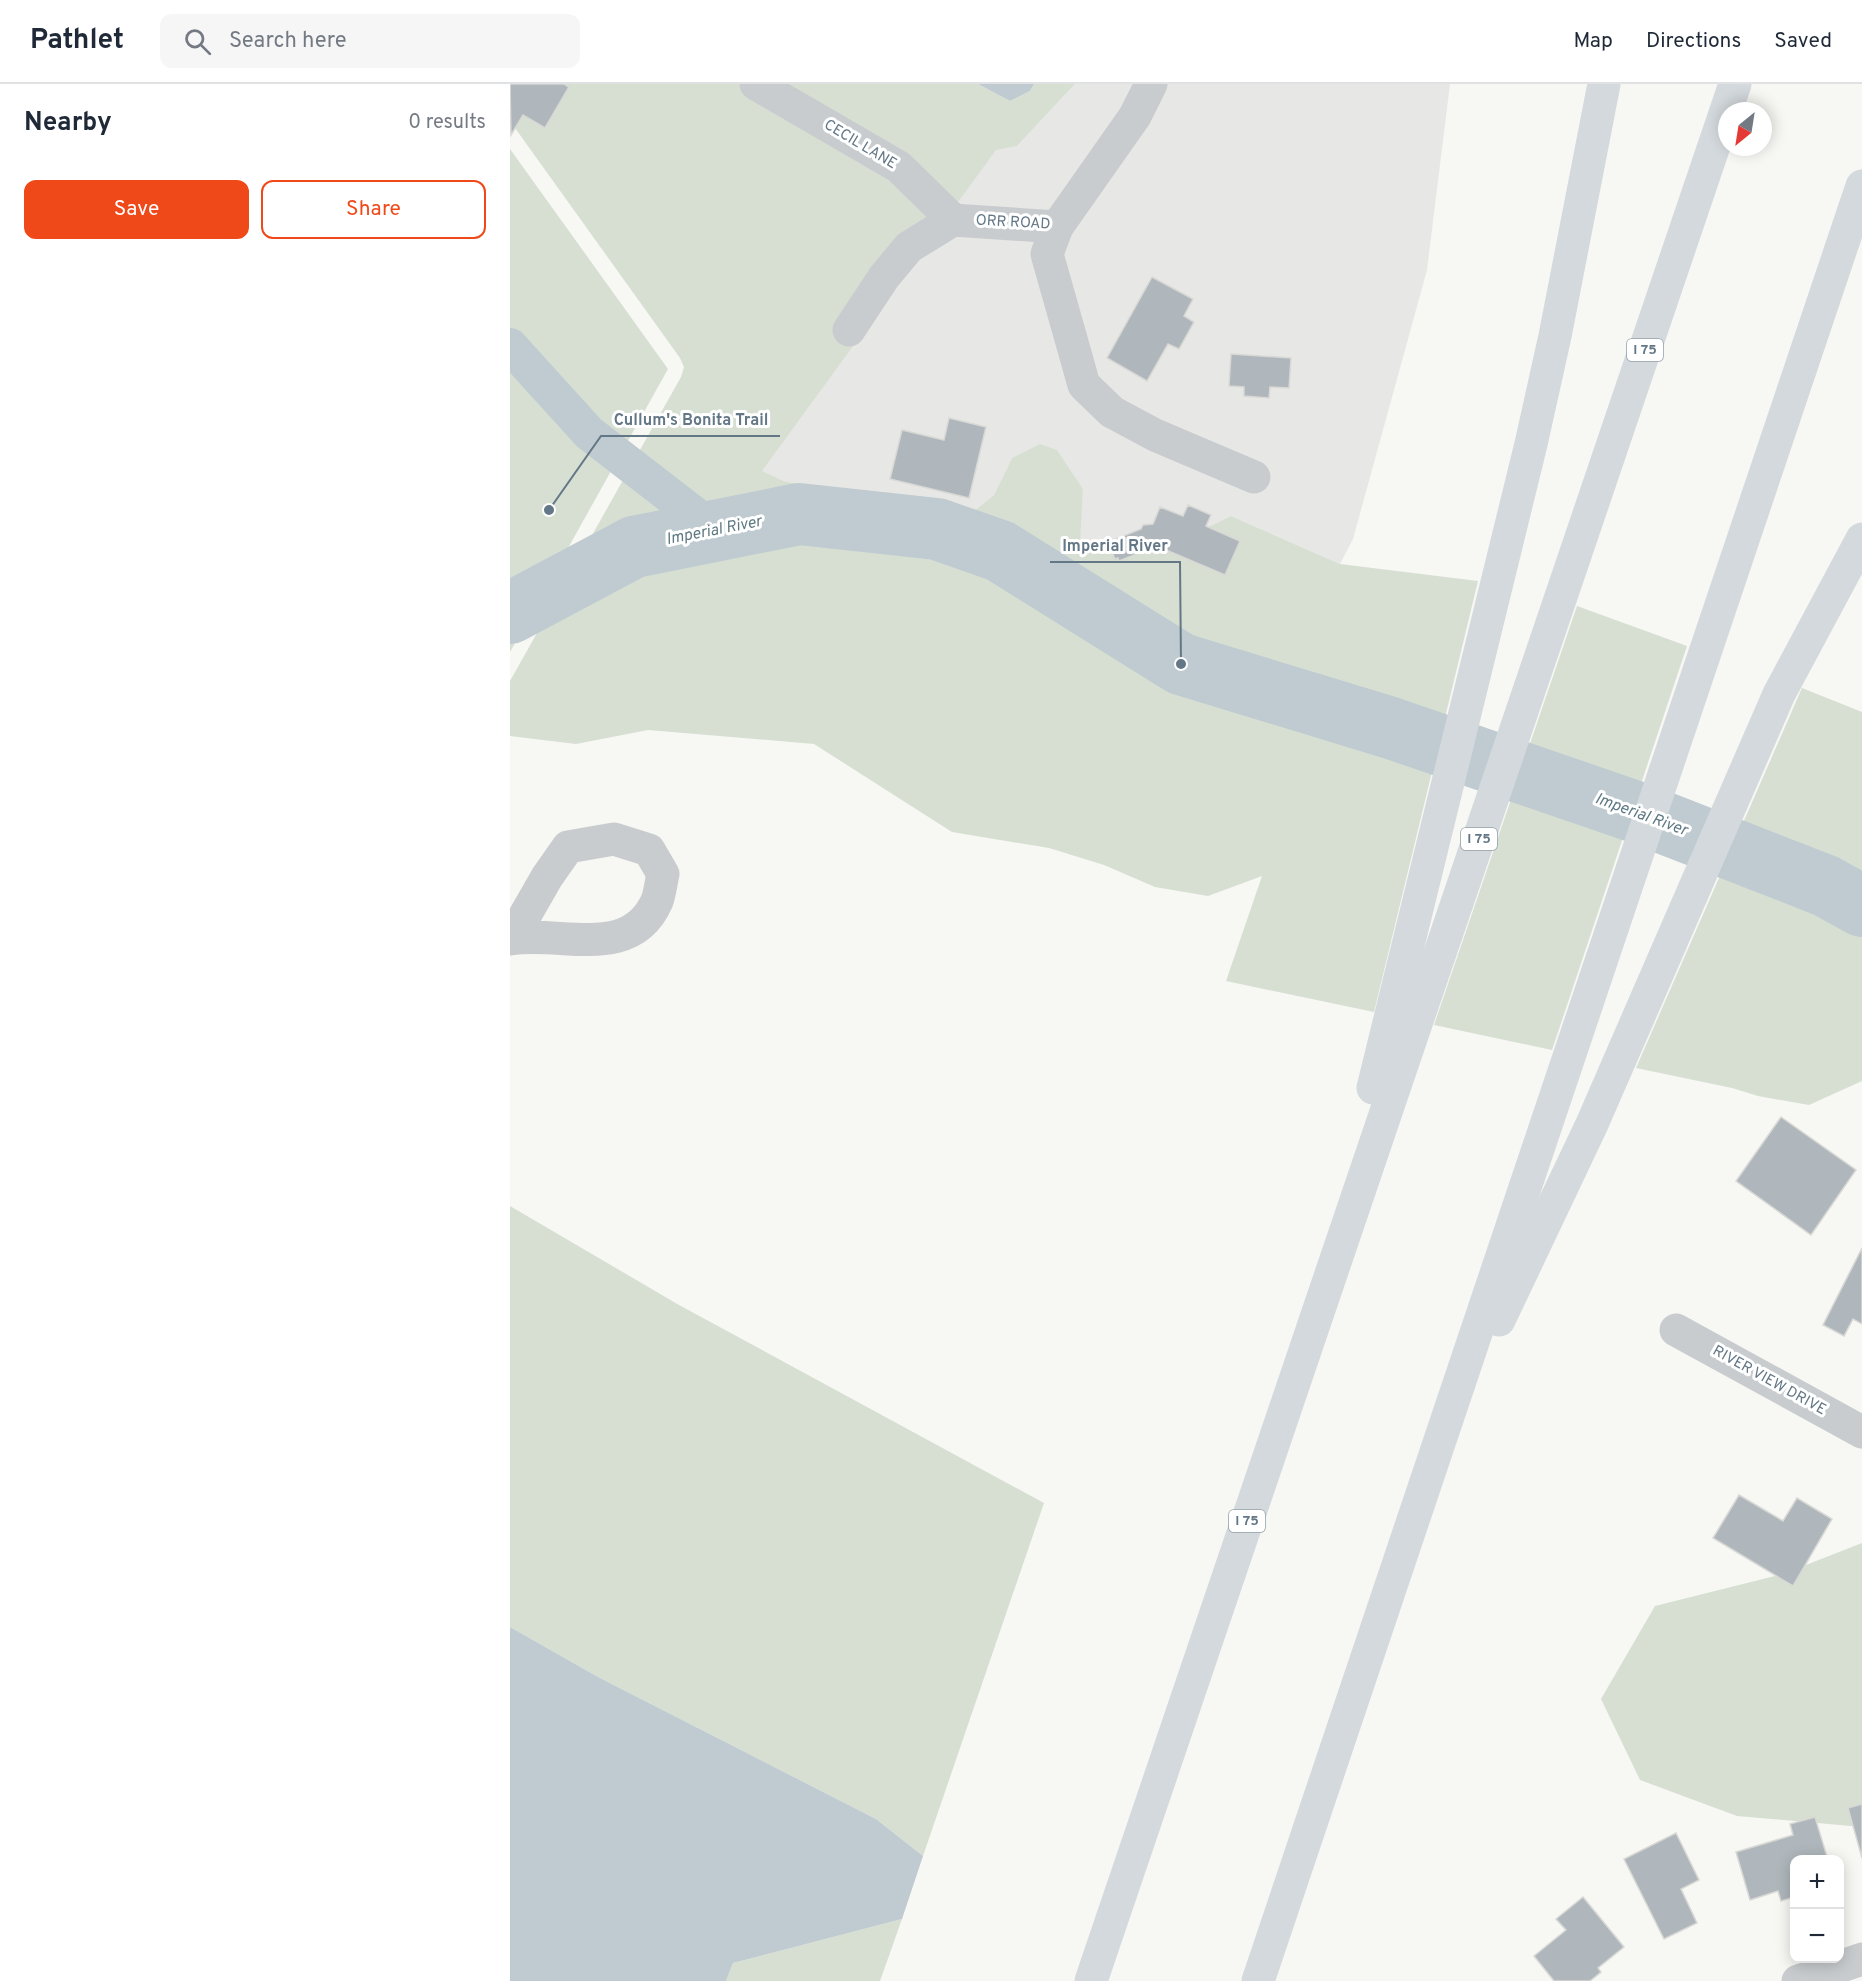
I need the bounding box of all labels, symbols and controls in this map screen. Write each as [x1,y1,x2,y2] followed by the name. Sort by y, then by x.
[160,14,580,68] search box
[30,23,124,59] text: Pathlet
[181,25,214,58] icon: search
[229,28,347,55] text: Search here
[1573,28,1613,55] text: Map
[1646,28,1741,55] text: Directions
[1774,28,1832,55] text: Saved
[1718,102,1772,156] north arrow
[24,107,112,140] text: Nearby
[408,110,486,136] text: 0 results
[820,116,900,174] street label: CECIL LANE
[24,180,249,239] button: Save
[261,180,486,239] button: Share
[975,212,1051,234] street label: ORR ROAD
[1627,339,1663,361] road number: I 75
[601,402,780,436] callout: Cullum's Bonita Trail
[614,411,768,431] text: Cullum's Bonita Trail
[665,512,765,550] water label: Imperial River
[1050,528,1180,562] callout: Imperial River
[1062,537,1168,557] text: Imperial River
[1592,789,1692,842] water label: Imperial River
[1461,828,1497,850] road number: I 75
[1709,1342,1829,1420] street label: RIVER VIEW DRIVE
[1229,1510,1265,1532] road number: I 75
[1790,1855,1844,1963] map controls
[1790,1855,1844,1909] button: +
[1790,1909,1844,1963] button: −

